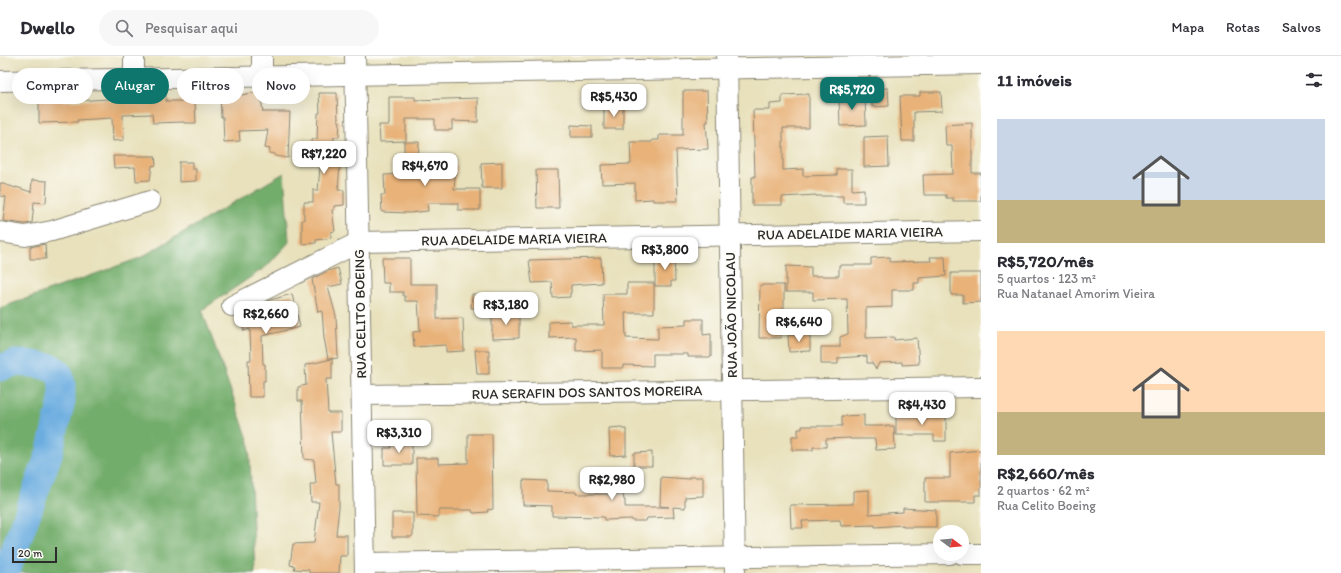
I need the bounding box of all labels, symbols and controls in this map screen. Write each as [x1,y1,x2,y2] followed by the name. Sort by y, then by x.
[99,10,379,46] search box
[20,16,75,39] text: Dwello
[113,17,135,39] icon: search
[145,19,238,37] text: Pesquisar aqui
[1172,19,1204,36] text: Mapa
[1226,19,1260,36] text: Rotas
[1282,19,1321,36] text: Salvos
[12,68,93,104] chip: Comprar
[101,68,169,104] chip: Alugar
[177,68,244,104] chip: Filtros
[252,68,310,104] chip: Novo
[1303,69,1325,91] icon: filters
[997,70,1072,90] text: 11 imóveis
[815,77,889,111] pin: R$5,720
[829,82,875,97] text: R$5,720
[577,84,651,118] pin: R$5,430
[590,89,638,104] text: R$5,430
[287,141,361,175] pin: R$7,220
[1125,145,1197,217] icon: home
[301,146,347,161] text: R$7,220
[388,153,462,187] pin: R$4,670
[402,158,448,173] text: R$4,670
[757,223,943,244] street label: RUA ADELAIDE MARIA VIEIRA
[421,229,607,250] street label: RUA ADELAIDE MARIA VIEIRA
[628,237,702,271] pin: R$3,800
[641,242,689,257] text: R$3,800
[351,249,370,379] street label: RUA CELITO BOEING
[997,251,1094,271] text: R$5,720/mês
[722,252,741,378] street label: RUA JOÃO NICOLAU
[997,271,1096,286] text: 5 quartos · 123 m²
[997,286,1155,301] text: Rua Natanael Amorim Vieira
[469,292,543,326] pin: R$3,180
[483,297,529,312] text: R$3,180
[229,301,303,335] pin: R$2,660
[243,306,289,321] text: R$2,660
[762,309,836,343] pin: R$6,640
[775,314,823,329] text: R$6,640
[1125,357,1197,429] icon: home
[472,382,702,403] street label: RUA SERAFIN DOS SANTOS MOREIRA
[885,392,959,426] pin: R$4,430
[898,397,946,412] text: R$4,430
[362,420,436,454] pin: R$3,310
[376,425,422,440] text: R$3,310
[997,463,1094,483] text: R$2,660/mês
[575,467,649,501] pin: R$2,980
[589,472,635,487] text: R$2,980
[997,483,1090,498] text: 2 quartos · 62 m²
[997,498,1096,513] text: Rua Celito Boeing
[933,525,969,561] north arrow
[933,525,969,561] map controls
[12,545,57,564] scale bar
[18,547,42,560] text: 20 m

